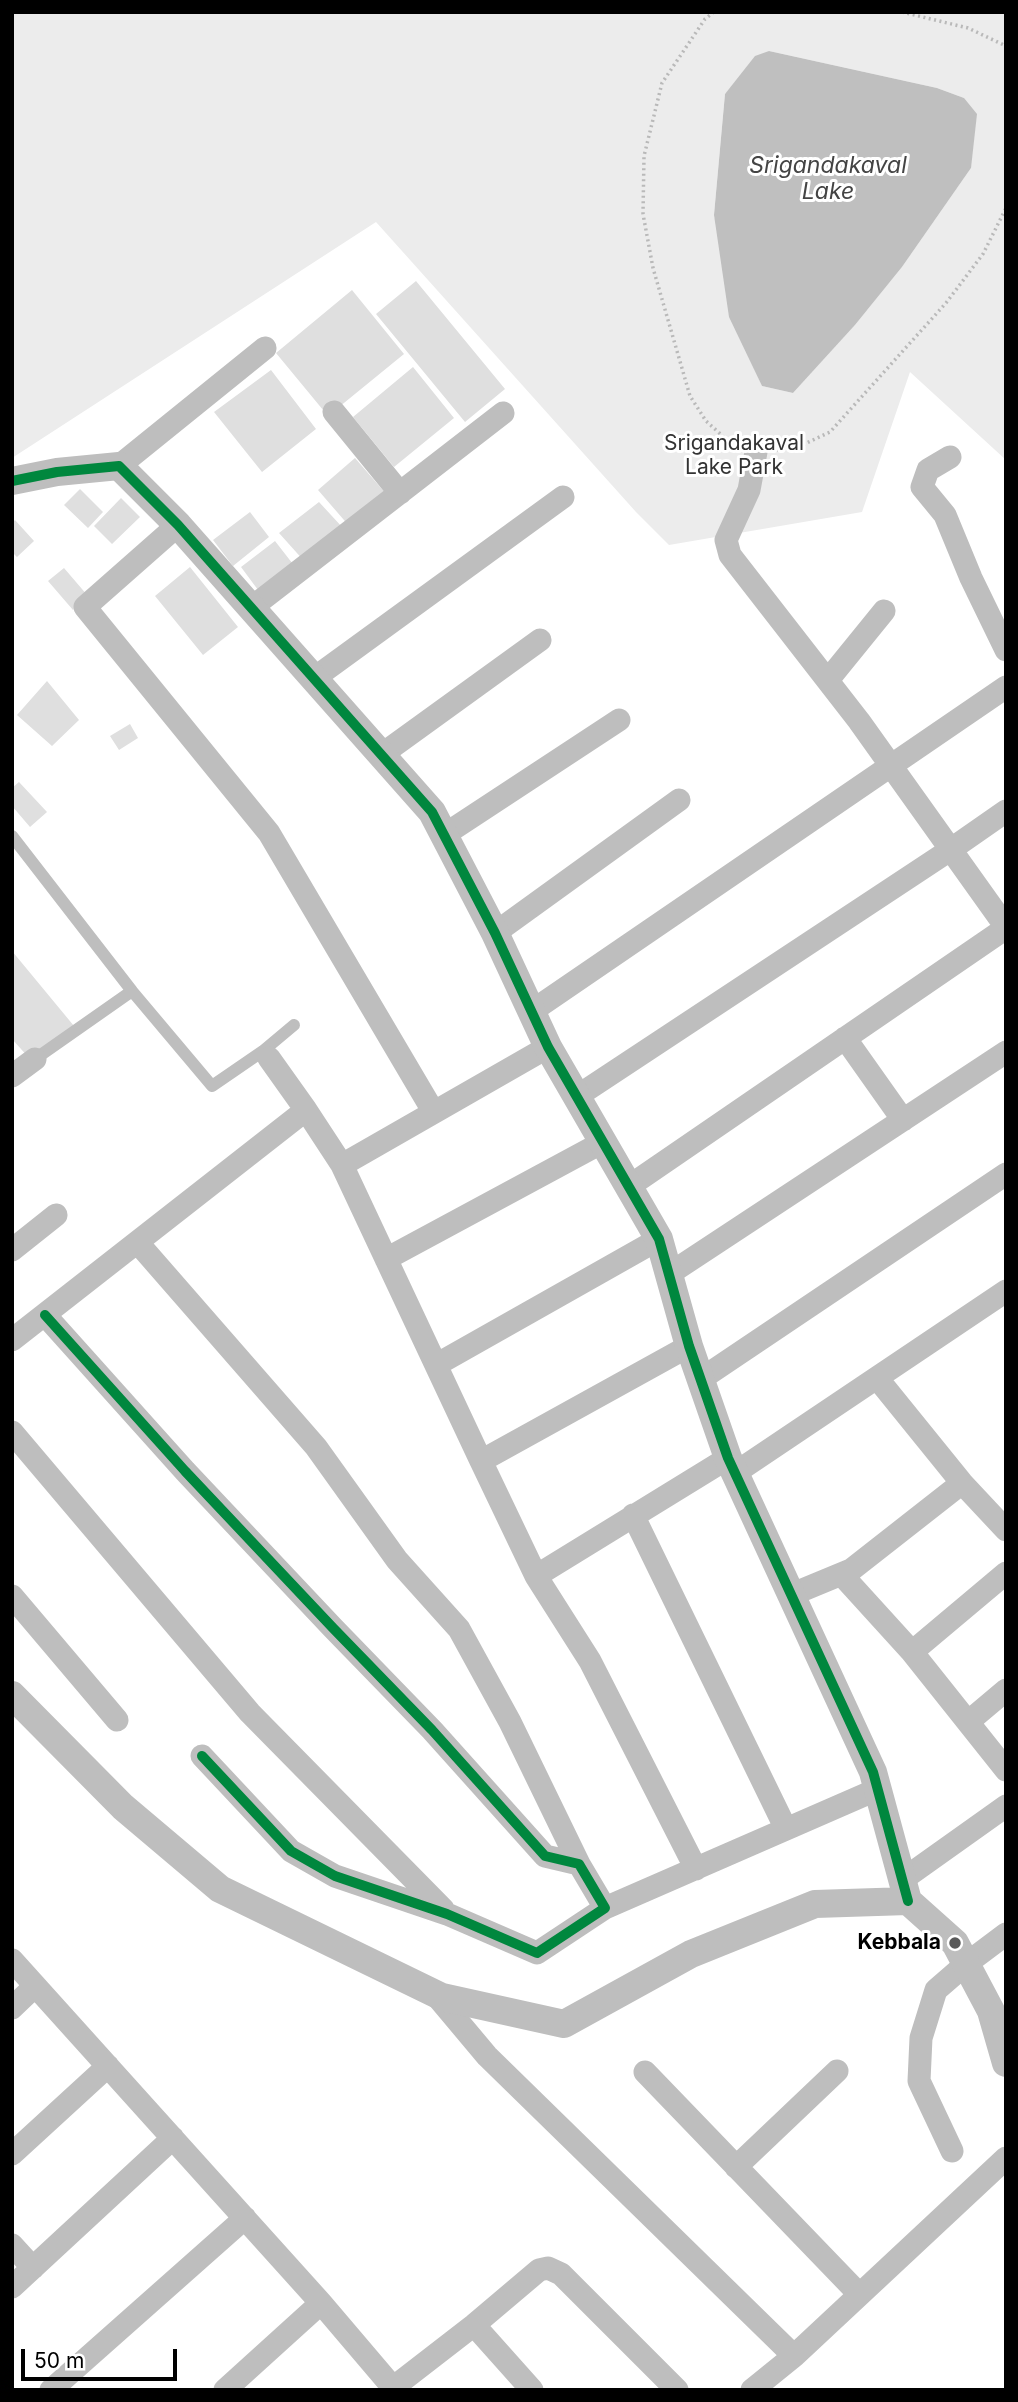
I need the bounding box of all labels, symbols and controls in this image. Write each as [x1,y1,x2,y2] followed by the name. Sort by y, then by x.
[749,152,907,206] water label: Srigandakaval Lake
[664,431,804,481] park label: Srigandakaval Lake Park
[857,1930,941,1956] place label: Kebbala
[947,1935,963,1951] marker: Kebbala
[24,2336,180,2380] scale bar
[34,2348,84,2373] text: 50 m

